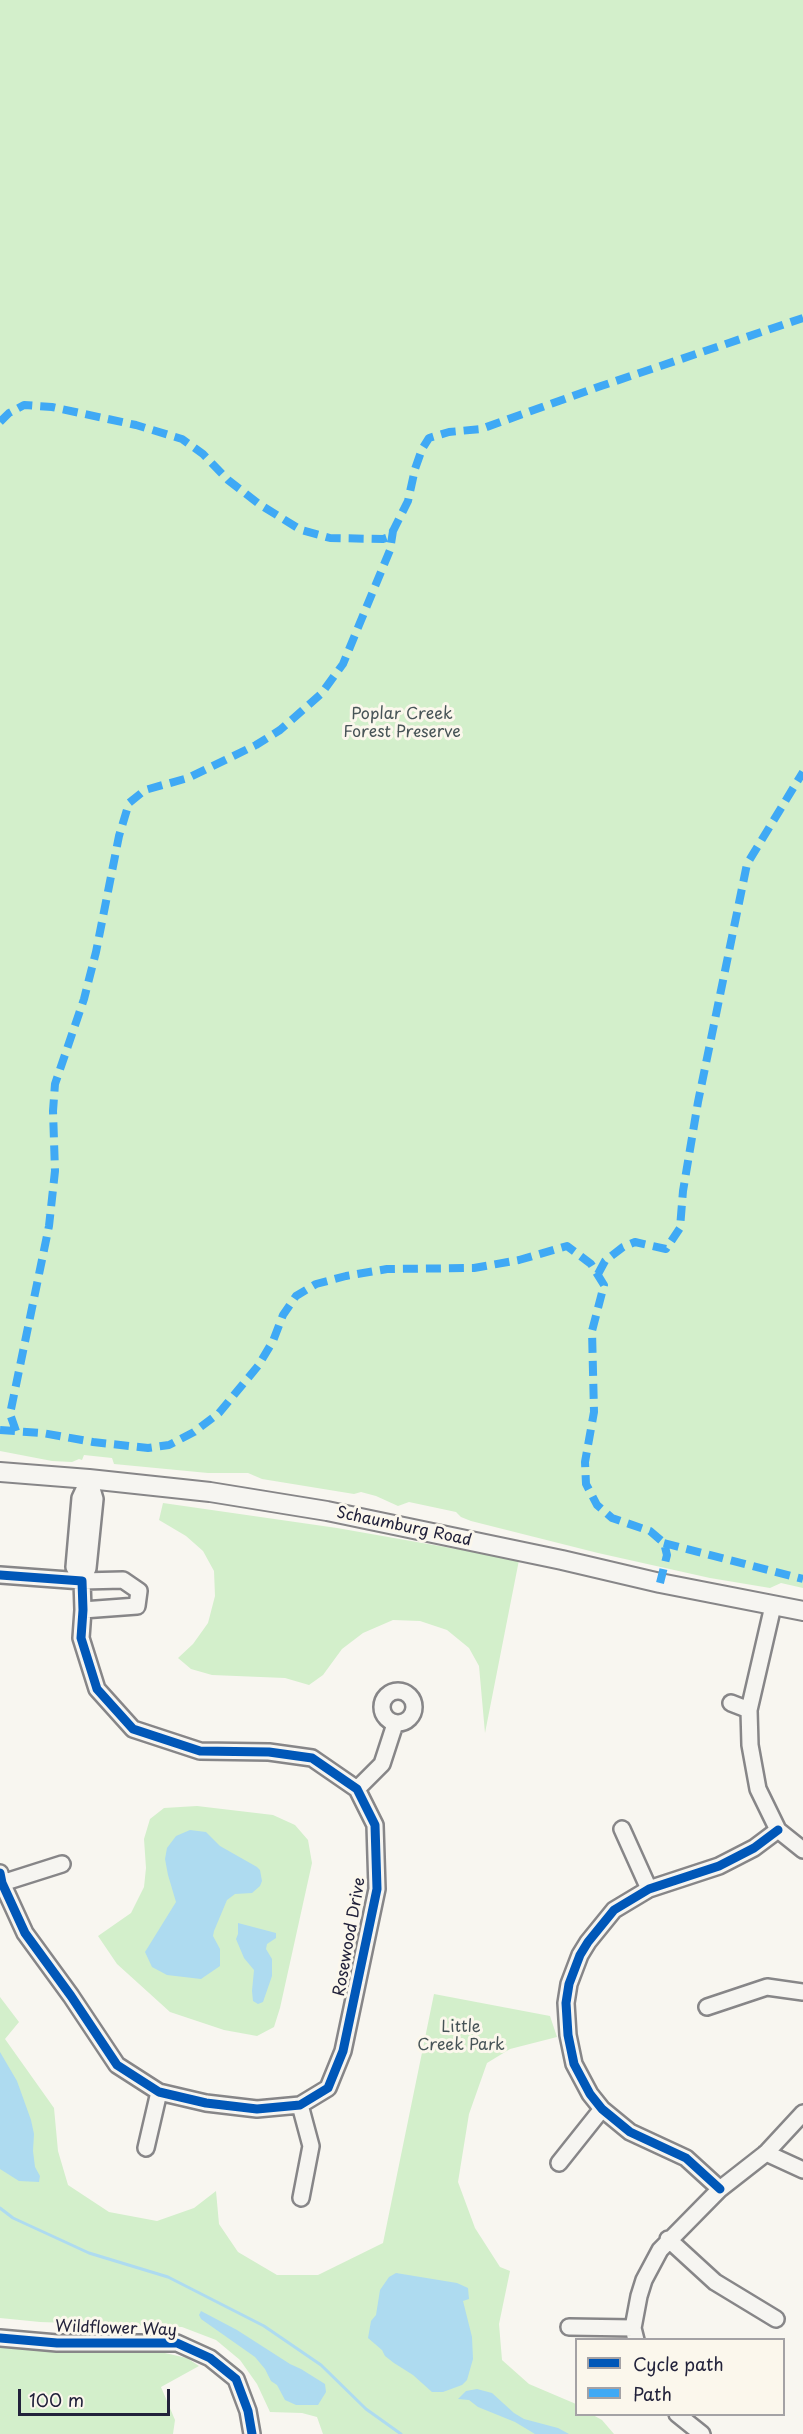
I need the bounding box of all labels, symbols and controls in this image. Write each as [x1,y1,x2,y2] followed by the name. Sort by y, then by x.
[343,705,461,743] park label: Poplar Creek Forest Preserve
[335,1503,473,1551] street label: Schaumburg Road
[330,1876,370,1998] street label: Rosewood Drive
[417,2018,505,2056] park label: Little Creek Park
[55,2317,177,2341] street label: Wildflower Way
[575,2338,785,2416] legend
[633,2350,724,2377] text: Cycle path
[21,2377,172,2415] scale bar
[633,2380,672,2407] text: Path
[29,2386,84,2413] text: 100 m

